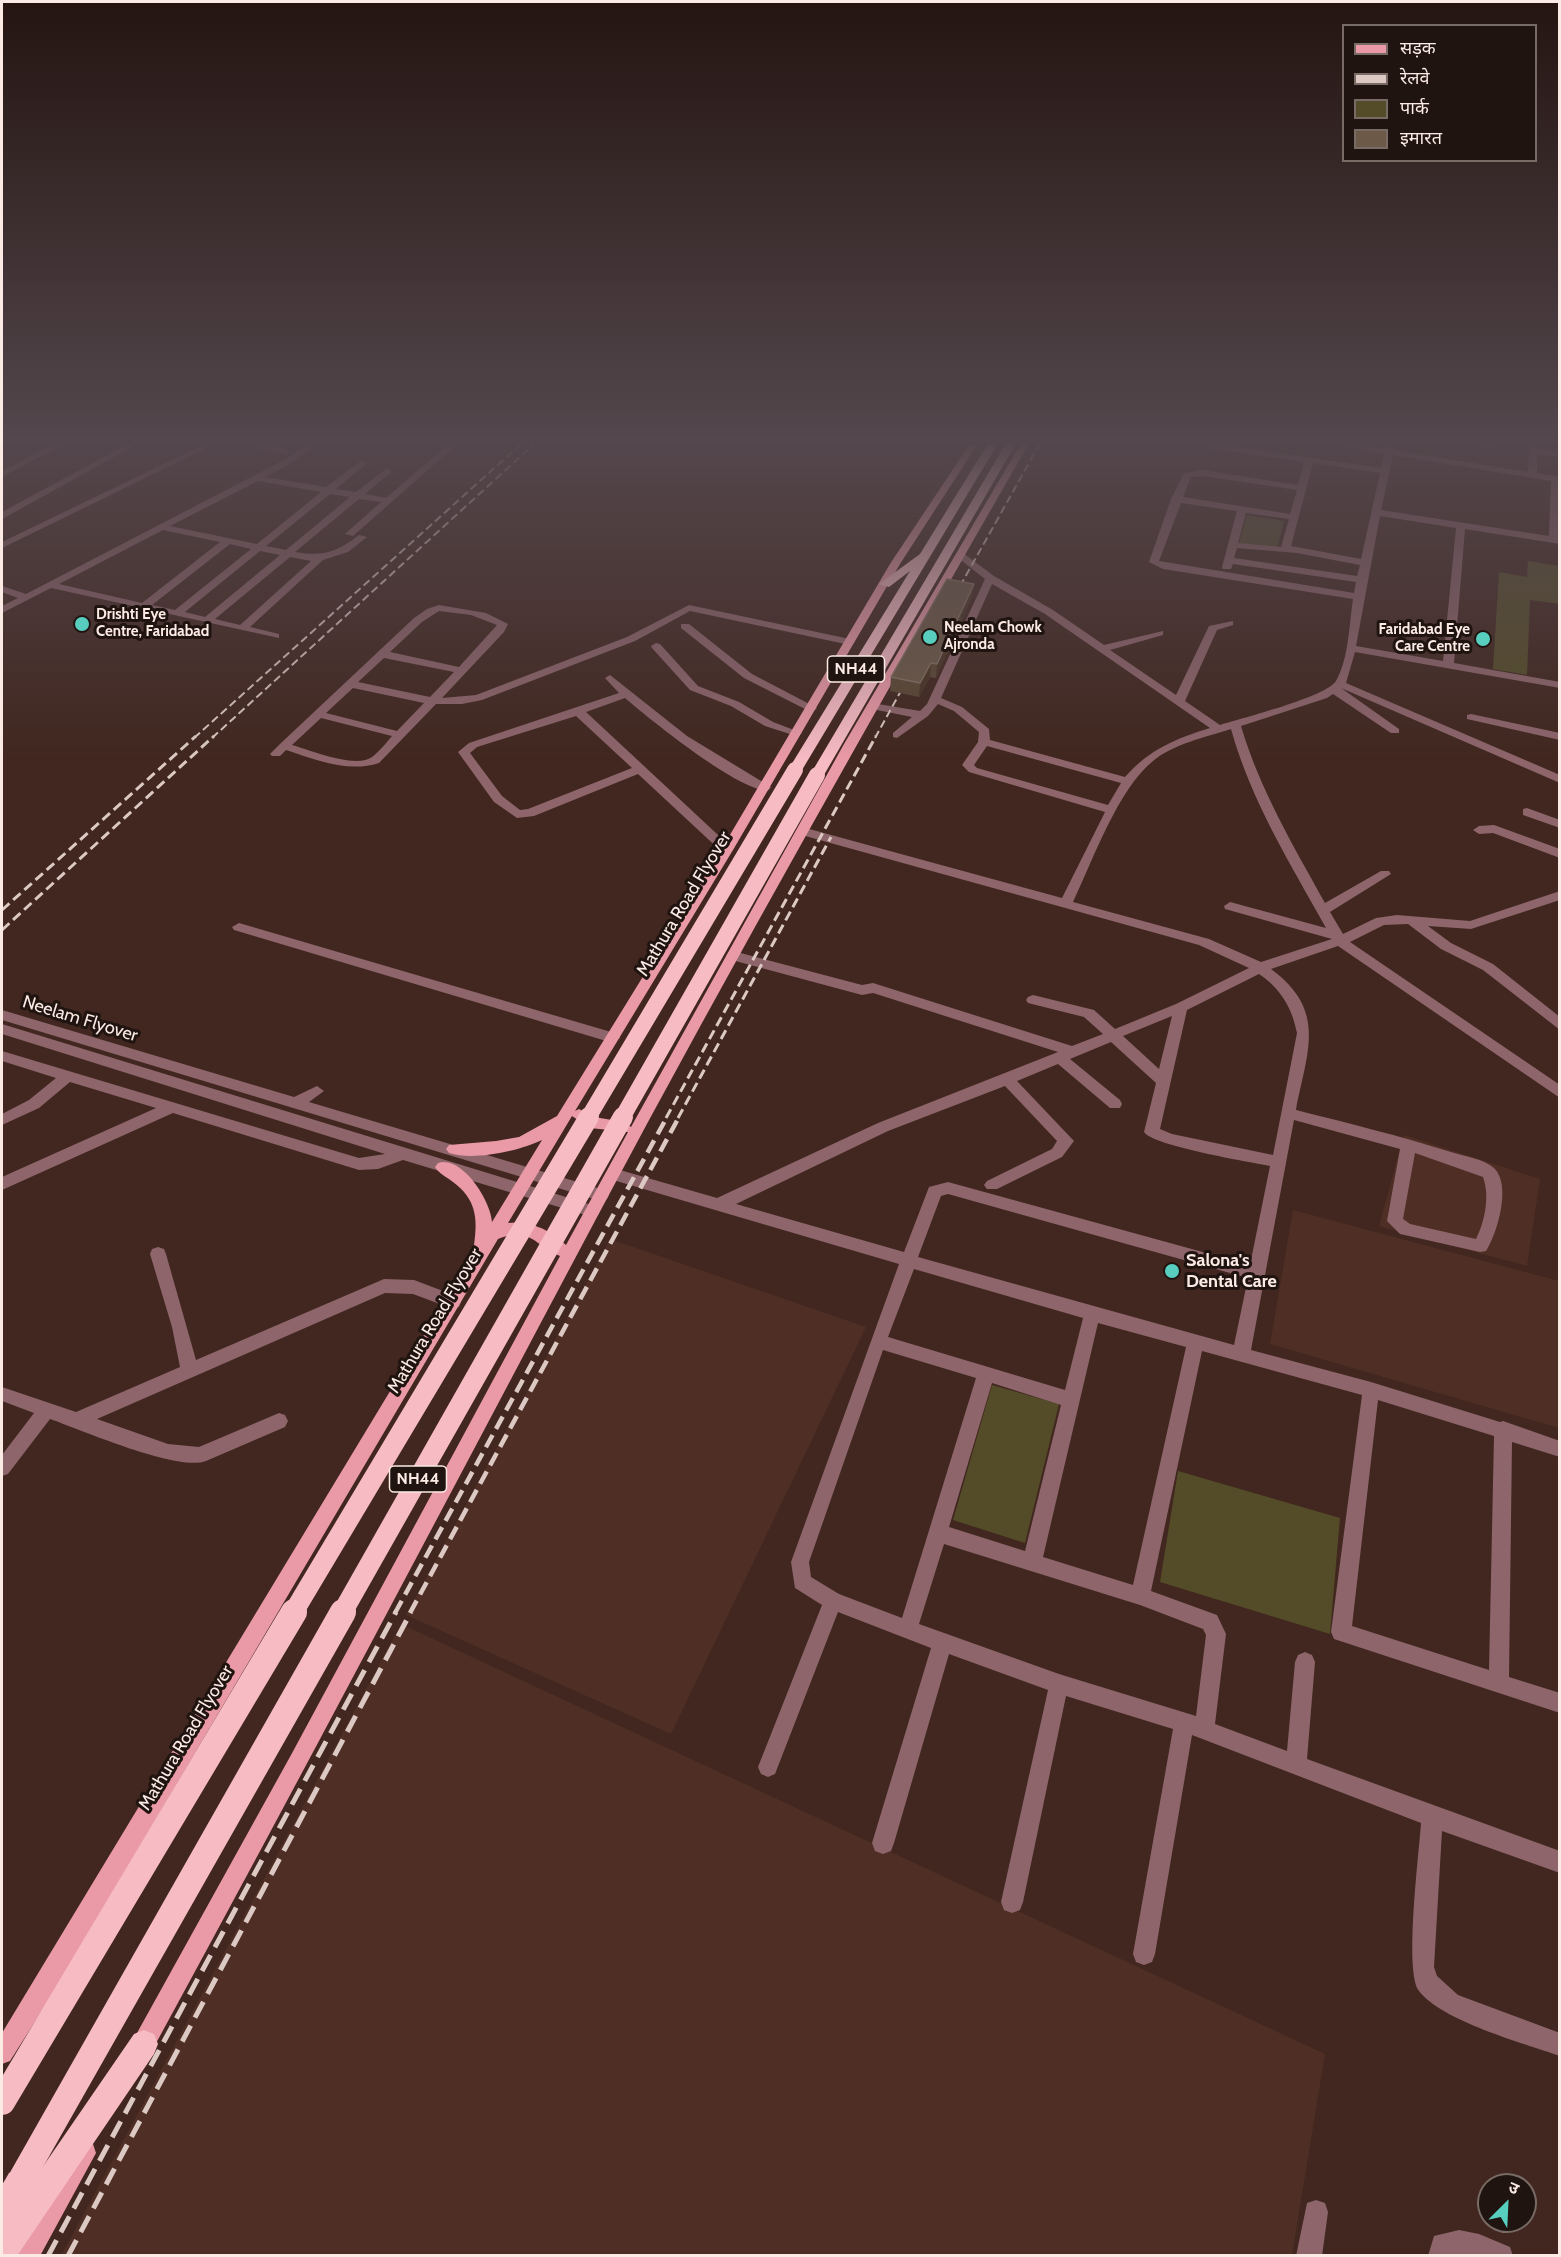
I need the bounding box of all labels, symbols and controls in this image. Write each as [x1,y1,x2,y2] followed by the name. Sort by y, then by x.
[1342,24,1537,162] legend
[1400,37,1436,59] text: सड़क
[1400,67,1430,89] text: रेलवे
[1400,97,1429,119] text: पार्क
[1400,127,1442,149] text: इमारत
[96,606,209,641] place label: Drishti Eye Centre, Faridabad
[73,615,91,633] marker: Drishti Eye Centre, Faridabad
[944,619,1042,654] place label: Neelam Chowk Ajronda
[1379,621,1470,656] place label: Faridabad Eye Care Centre
[921,628,939,646] marker: Neelam Chowk Ajronda
[1474,630,1492,648] marker: Faridabad Eye Care Centre
[828,656,884,682] road number: NH44
[632,828,736,980] street label: Mathura Road Flyover
[20,991,140,1047] street label: Neelam Flyover
[383,1245,487,1397] street label: Mathura Road Flyover
[1186,1250,1277,1292] place label: Salona's Dental Care
[1163,1262,1181,1280] marker: Salona's Dental Care
[390,1466,446,1492] road number: NH44
[134,1662,238,1814] street label: Mathura Road Flyover
[1477,2173,1537,2233] north arrow
[1506,2177,1522,2199] text: उ

